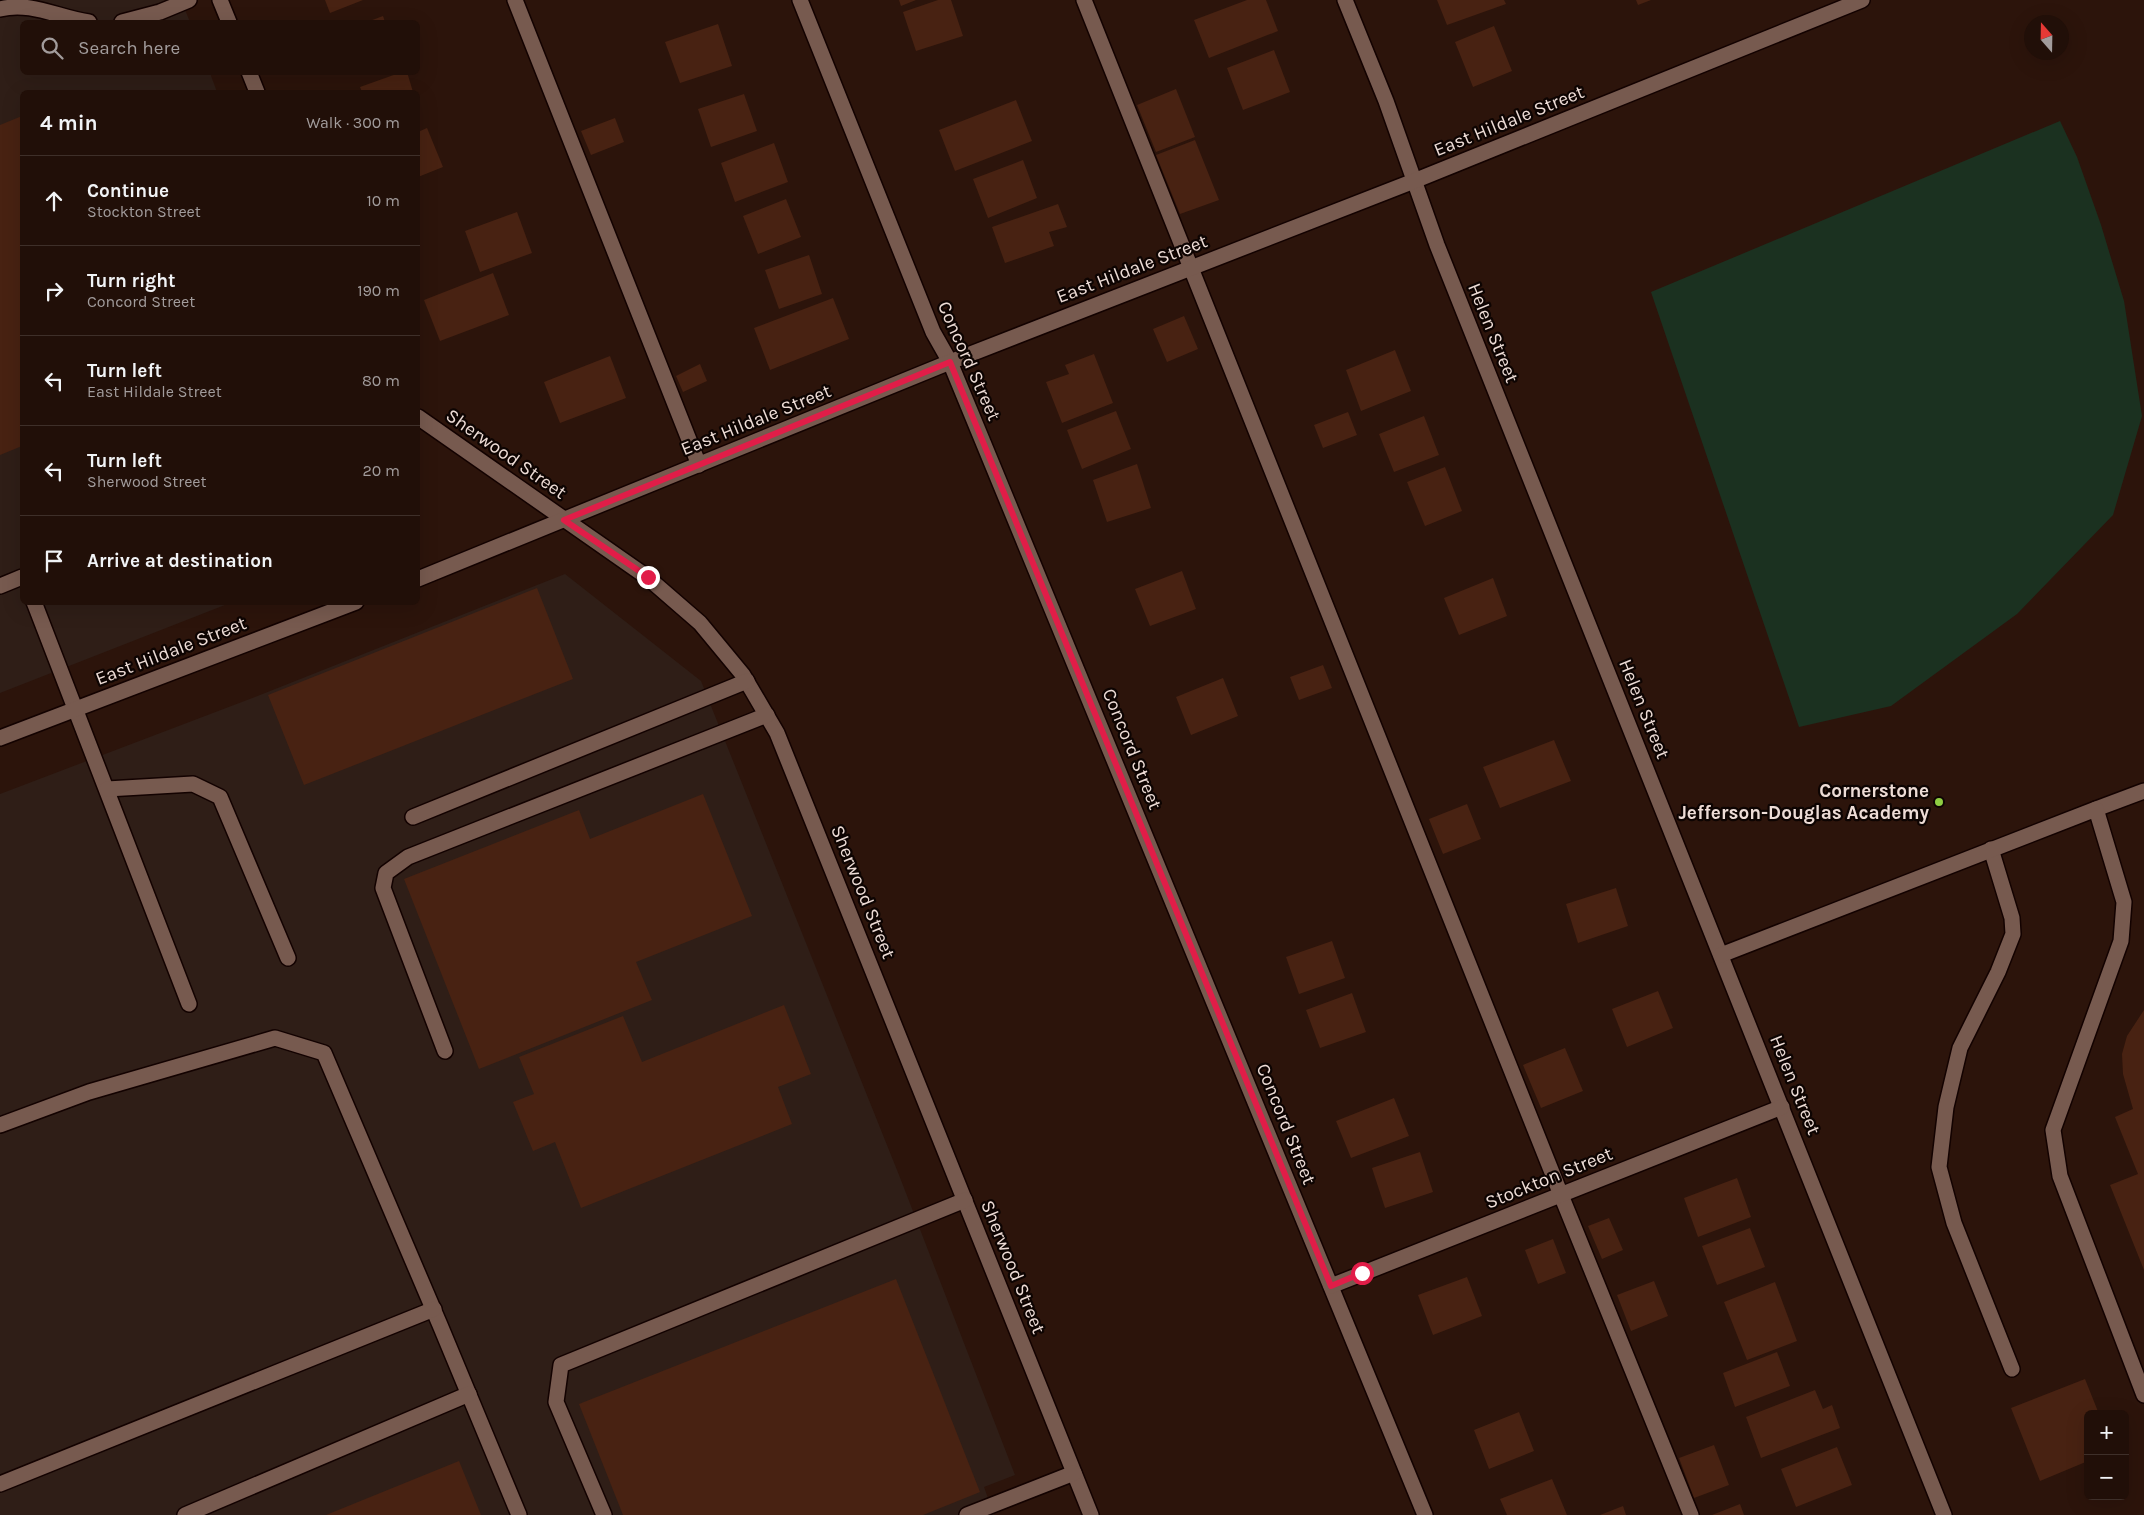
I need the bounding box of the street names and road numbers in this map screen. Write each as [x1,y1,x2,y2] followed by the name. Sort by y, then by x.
[1431,81,1587,161] street label: East Hildale Street
[1053,230,1211,308] street label: East Hildale Street
[1463,280,1523,386] street label: Helen Street
[933,298,1005,424] street label: Concord Street
[678,380,834,460] street label: East Hildale Street
[442,404,570,504] street label: Sherwood Street
[92,612,250,690] street label: East Hildale Street
[1614,656,1674,762] street label: Helen Street
[1098,685,1166,813] street label: Concord Street
[826,822,900,962] street label: Sherwood Street
[1765,1032,1825,1138] street label: Helen Street
[1252,1060,1320,1188] street label: Concord Street
[1482,1142,1616,1214] street label: Stockton Street
[976,1197,1050,1337] street label: Sherwood Street

